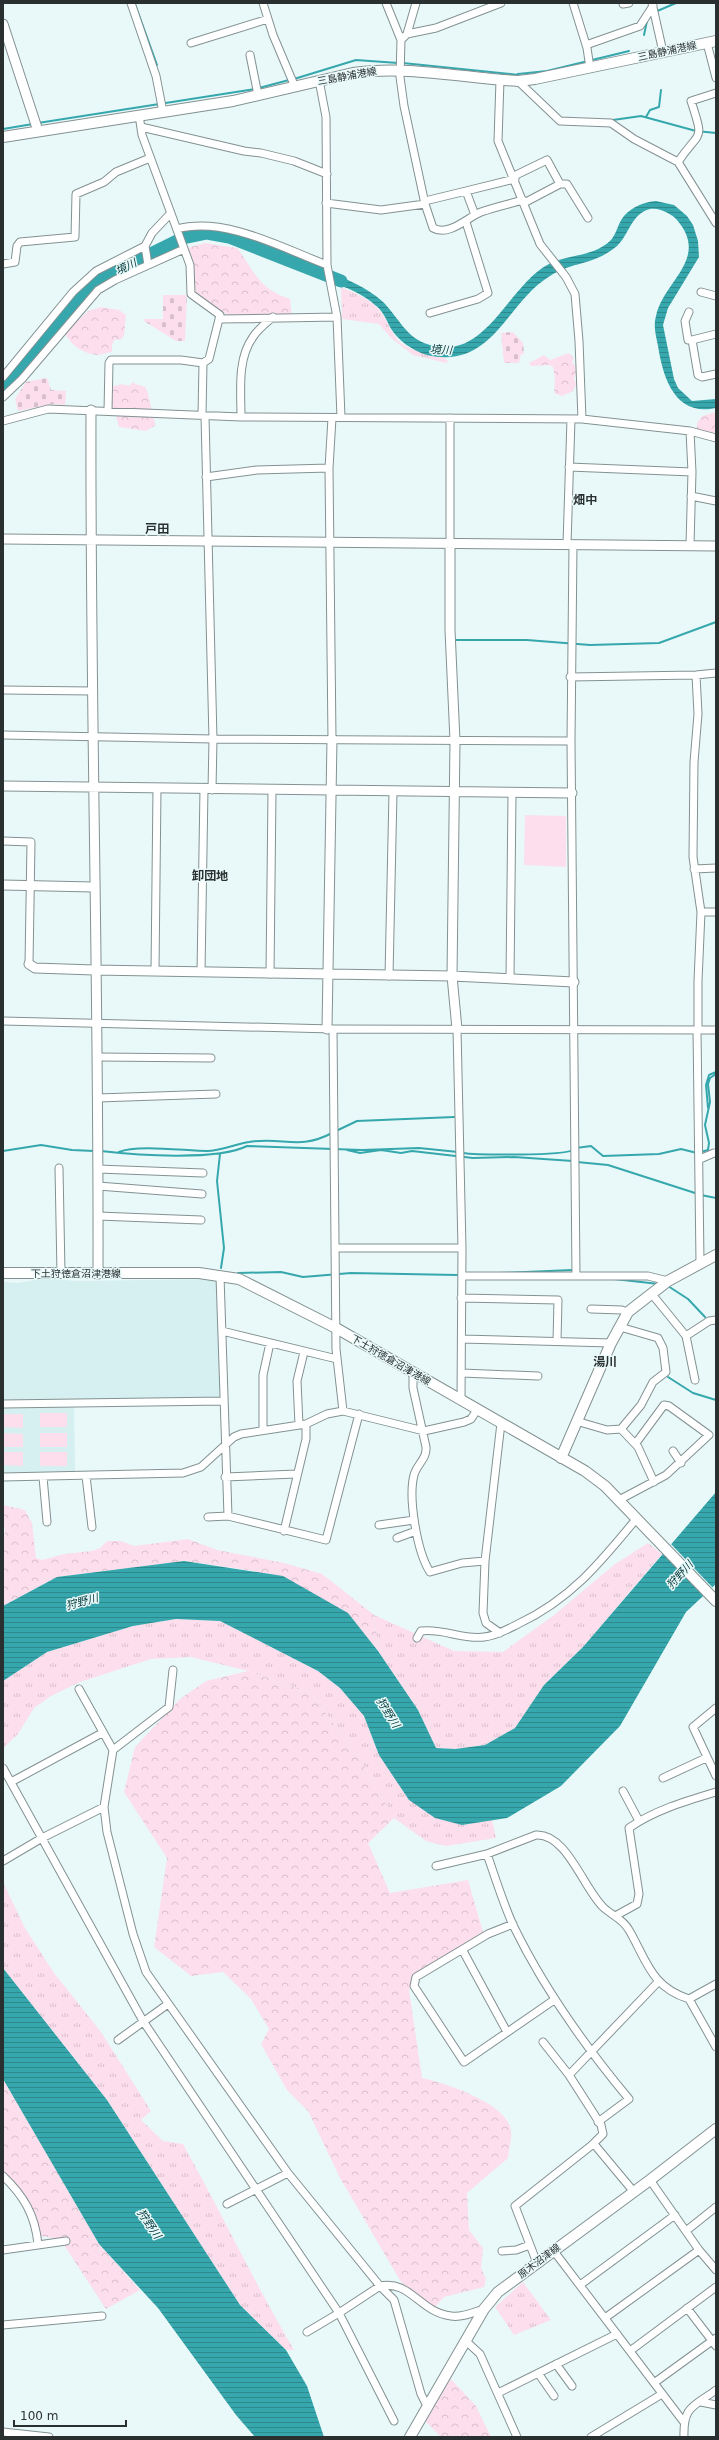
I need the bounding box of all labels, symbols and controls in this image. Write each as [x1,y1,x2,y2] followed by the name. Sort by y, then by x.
[637,39,697,63] street label: 三島静浦港線
[317,65,377,87] street label: 三島静浦港線
[113,256,140,278] water label: 境川
[430,343,453,357] water label: 境川
[573,493,597,507] district label: 畑中
[145,522,169,536] district label: 戸田
[192,869,228,883] district label: 卸団地
[31,1268,121,1279] street label: 下土狩徳倉沼津港線
[349,1333,433,1387] street label: 下土狩徳倉沼津港線
[593,1355,617,1369] district label: 湯川
[664,1558,697,1592] water label: 狩野川
[64,1591,101,1613] water label: 狩野川
[374,1696,403,1731] water label: 狩野川
[134,2207,164,2242] water label: 狩野川
[516,2242,562,2280] street label: 原木沼津線
[14,2402,126,2428] scale bar
[20,2409,58,2423] text: 100 m

